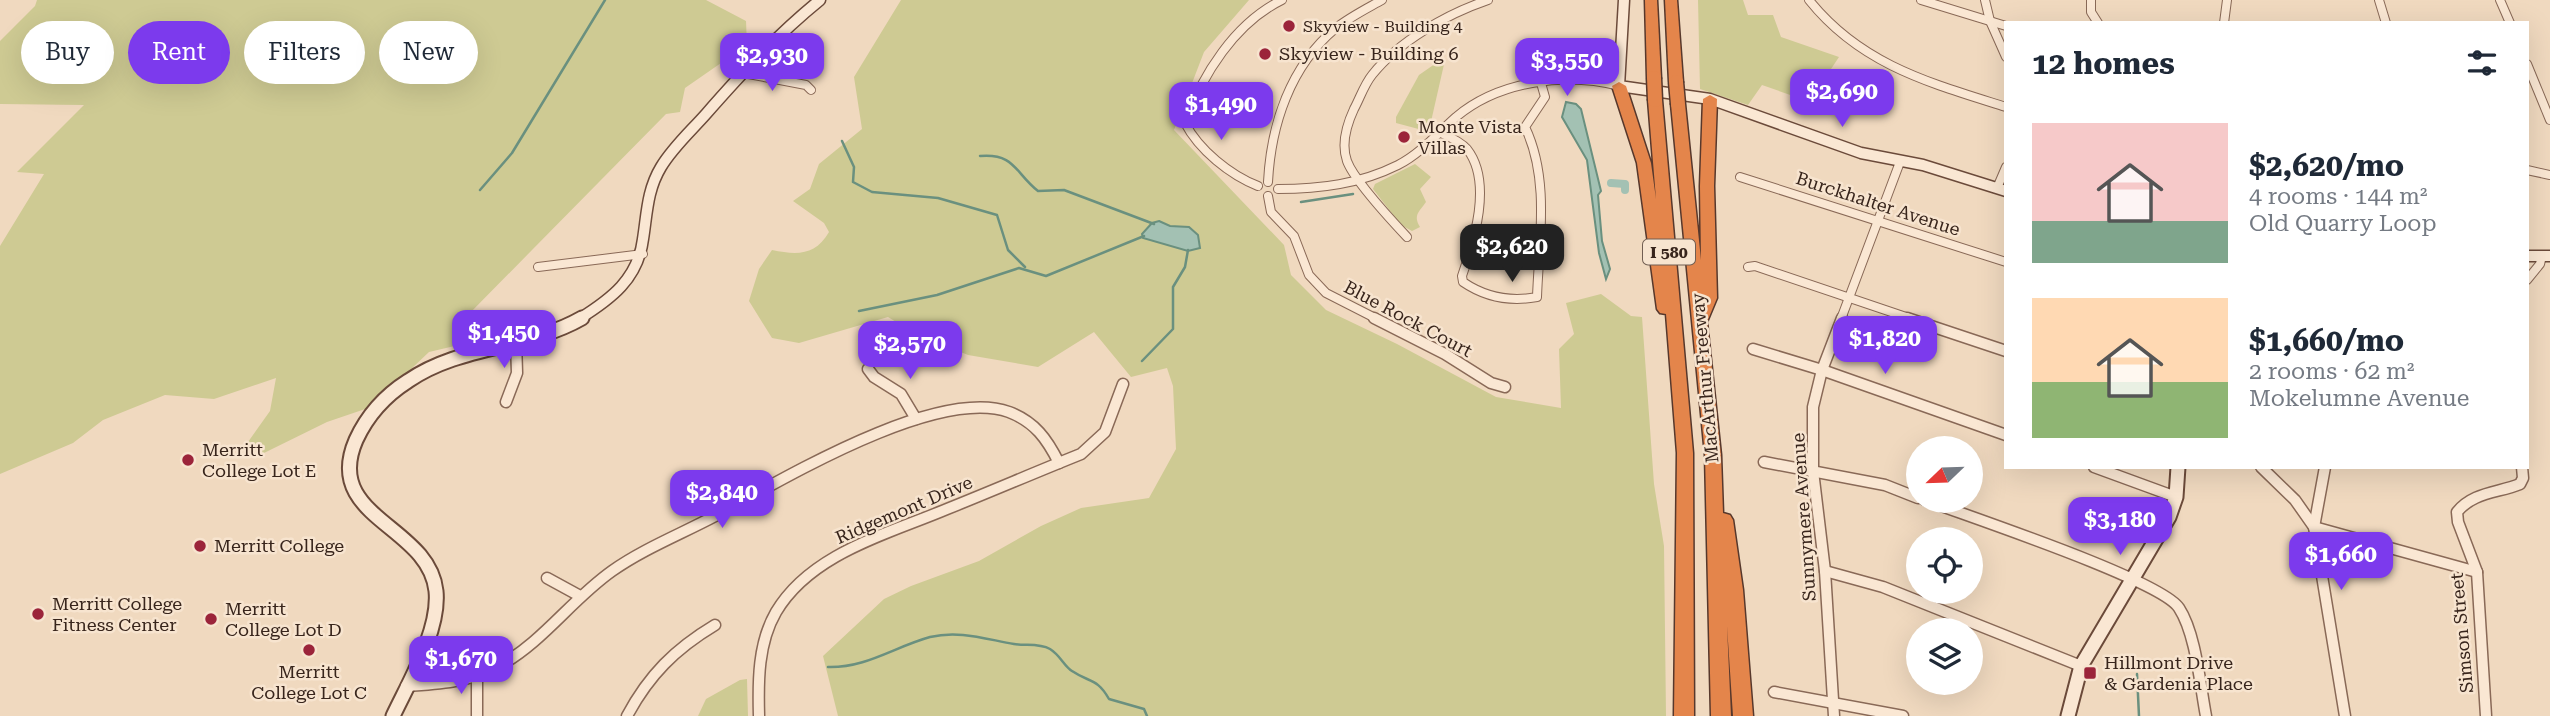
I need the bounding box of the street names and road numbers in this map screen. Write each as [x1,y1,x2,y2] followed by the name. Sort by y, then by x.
[1794,167,1963,240] street label: Burckhalter Avenue
[1643,240,1695,264] road number: I 580
[1340,276,1476,361] street label: Blue Rock Court
[1687,292,1722,464] street label: MacArthur Freeway
[1787,432,1820,602] street label: Sunnymere Avenue
[832,471,976,548] street label: Ridgemont Drive
[2446,572,2477,694] street label: Simson Street

